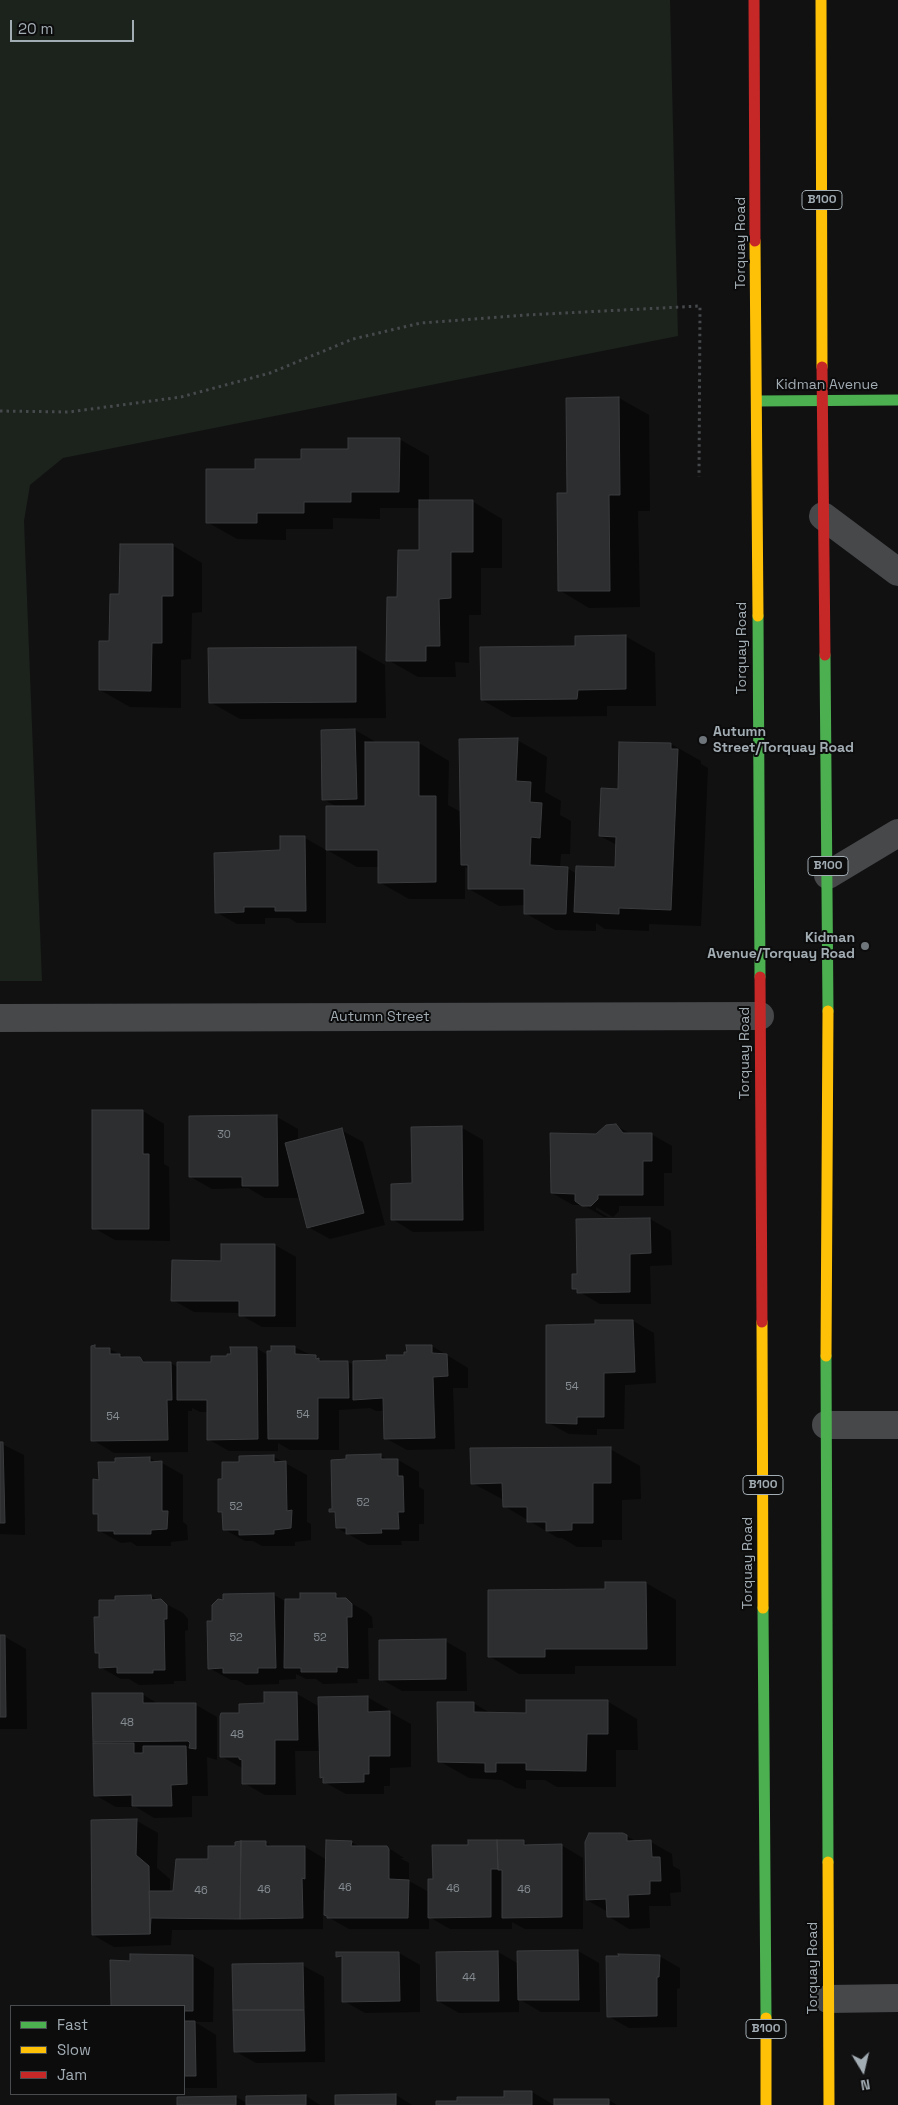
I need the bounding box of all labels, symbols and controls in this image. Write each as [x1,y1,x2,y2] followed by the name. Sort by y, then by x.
[12,10,136,42] scale bar
[18,19,53,38] text: 20 m
[802,190,842,210] road number: B100
[733,197,749,289] street label: Torquay Road
[776,377,878,393] street label: Kidman Avenue
[734,602,750,694] street label: Torquay Road
[713,724,854,756] place label: Autumn Street/Torquay Road
[697,734,709,746] marker: Autumn Street/Torquay Road
[808,856,848,876] road number: B100
[707,930,855,962] place label: Kidman Avenue/Torquay Road
[859,940,871,952] marker: Kidman Avenue/Torquay Road
[737,1007,753,1099] street label: Torquay Road
[330,1009,430,1025] street label: Autumn Street
[217,1128,231,1142] house number: 30
[565,1380,579,1394] house number: 54
[296,1408,310,1422] house number: 54
[106,1410,120,1424] house number: 54
[743,1476,783,1494] road number: B100
[356,1496,370,1510] house number: 52
[229,1500,243,1514] house number: 52
[740,1517,756,1609] street label: Torquay Road
[229,1631,243,1645] house number: 52
[313,1631,327,1645] house number: 52
[120,1716,134,1730] house number: 48
[230,1728,244,1742] house number: 48
[338,1881,352,1895] house number: 46
[446,1882,460,1896] house number: 46
[257,1883,271,1897] house number: 46
[517,1883,531,1897] house number: 46
[194,1884,208,1898] house number: 46
[805,1922,821,2014] street label: Torquay Road
[462,1971,476,1985] house number: 44
[10,2005,185,2095] legend
[57,2015,88,2034] text: Fast
[746,2020,786,2038] road number: B100
[57,2040,91,2059] text: Slow
[838,2045,888,2095] north arrow
[57,2065,87,2084] text: Jam
[859,2075,871,2094] text: N

